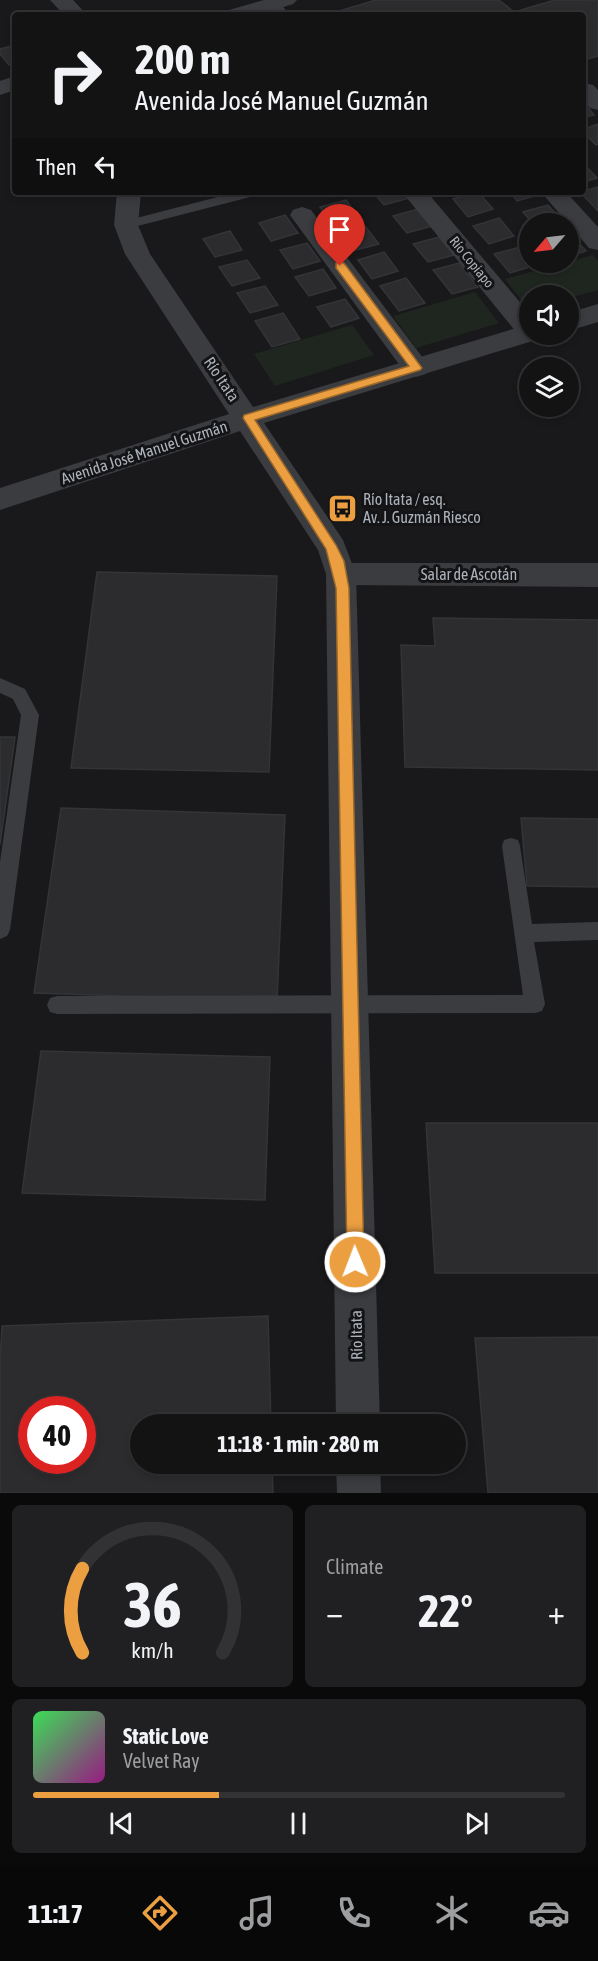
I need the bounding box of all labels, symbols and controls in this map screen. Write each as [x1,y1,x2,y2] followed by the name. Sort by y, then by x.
[135,35,230,83] text: 200 m
[36,36,114,114] icon: right
[135,85,429,116] text: Avenida José Manuel Guzmán
[89,150,122,183] icon: left
[36,154,77,180] text: Then
[314,204,365,266] pin
[323,213,356,246] icon: arrive
[519,213,579,273] north arrow
[519,213,579,417] map controls
[447,233,497,291] street label: Río Copiapo
[519,285,579,345] button: sound
[201,353,243,405] street label: Río Itata
[519,357,579,417] button: layers
[58,417,230,487] street label: Avenida José Manuel Guzmán
[363,490,481,526] place label: Río Itata / esq. Av. J. Guzmán Riesco
[326,492,358,524] bus stop icon: Río Itata / esq. Av. J. Guzmán Riesco
[421,565,517,583] street label: Salar de Ascotán
[323,1230,387,1294] position arrow
[347,1310,365,1360] street label: Río Itata
[18,1396,96,1474] speed limit sign: 40
[217,1431,379,1457] text: 11:18 · 1 min · 280 m
[326,1555,383,1578] text: Climate
[123,1569,182,1640] text: 36
[418,1585,473,1637] text: 22°
[326,1593,343,1631] text: −
[548,1593,565,1631] text: +
[131,1638,174,1663] text: km/h
[123,1723,209,1749] text: Static Love
[123,1749,200,1772] text: Velvet Ray
[105,1807,138,1840] icon: previous
[282,1807,315,1840] icon: pause
[460,1807,493,1840] icon: next
[139,1892,181,1934] icon: directions
[236,1892,278,1934] icon: music
[333,1892,375,1934] icon: phone
[431,1892,473,1934] icon: climate
[528,1892,570,1934] icon: car
[28,1898,83,1929] text: 11:17

